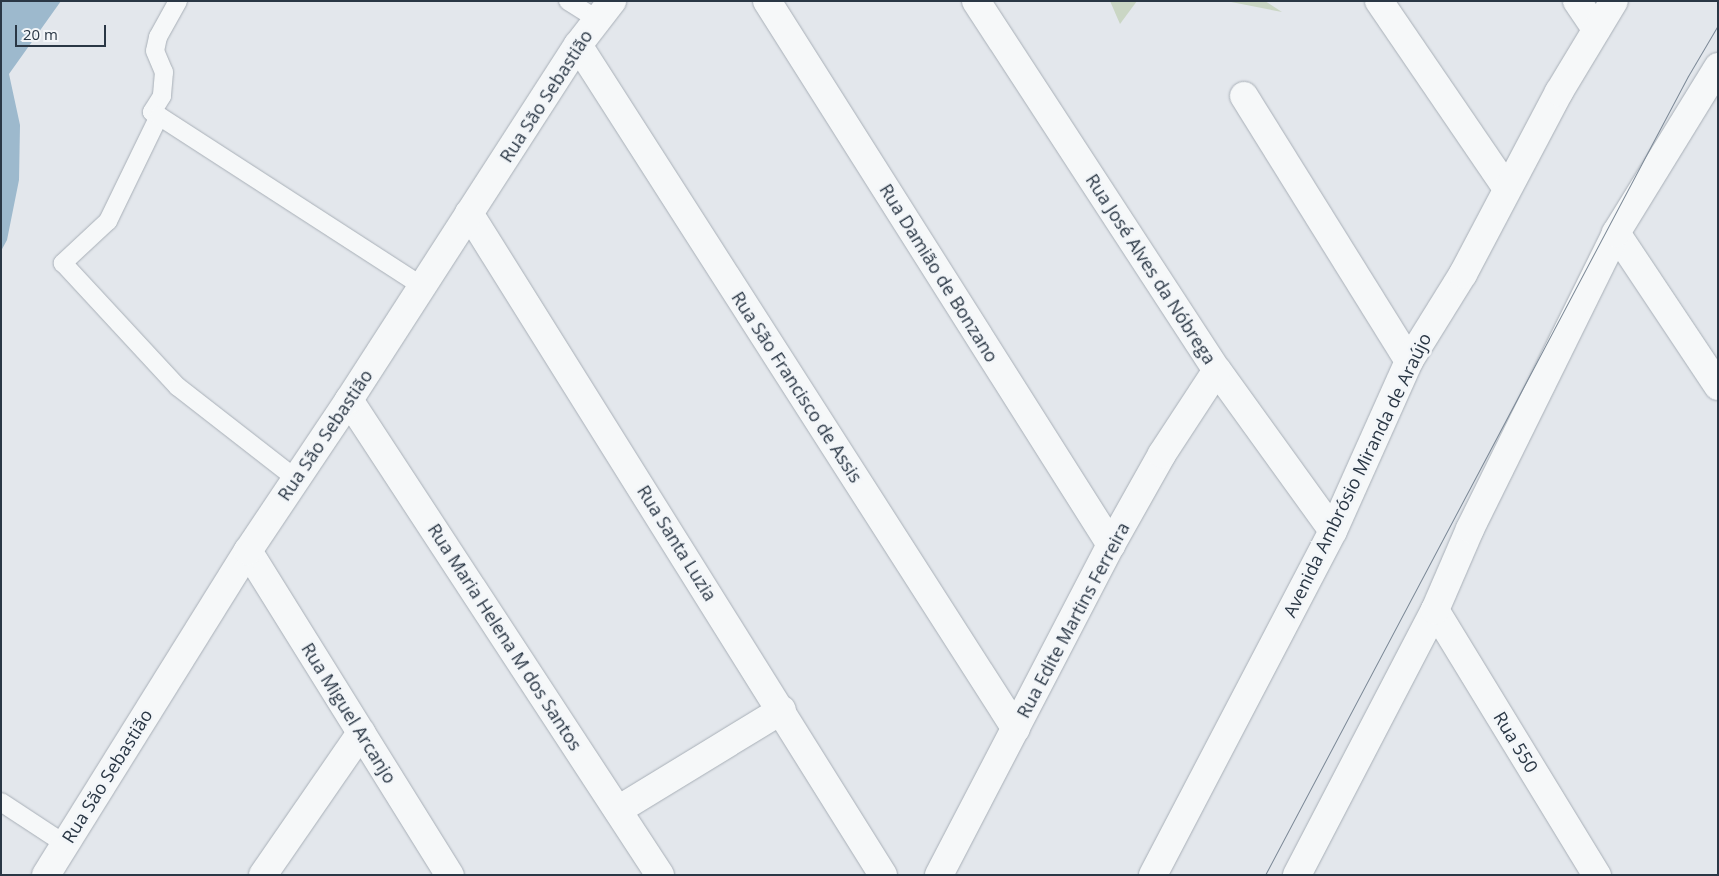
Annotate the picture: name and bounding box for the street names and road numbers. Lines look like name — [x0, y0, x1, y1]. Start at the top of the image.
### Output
street label: Rua São Sebastião — [495, 26, 597, 166]
street label: Rua José Alves da Nóbrega — [1081, 170, 1221, 368]
street label: Rua Damião de Bonzano — [875, 180, 1003, 366]
street label: Rua São Francisco de Assis — [727, 288, 867, 486]
street label: Avenida Ambrósio Miranda de Araújo — [1279, 329, 1435, 621]
street label: Rua São Sebastião — [273, 365, 377, 505]
street label: Rua Santa Luzia — [633, 481, 721, 605]
street label: Rua Edite Martins Ferreira — [1012, 518, 1134, 722]
street label: Rua Maria Helena M dos Santos — [423, 520, 587, 754]
street label: Rua Miguel Arcanjo — [297, 639, 401, 787]
street label: Rua São Sebastião — [57, 705, 157, 847]
street label: Rua 550 — [1489, 707, 1543, 777]

